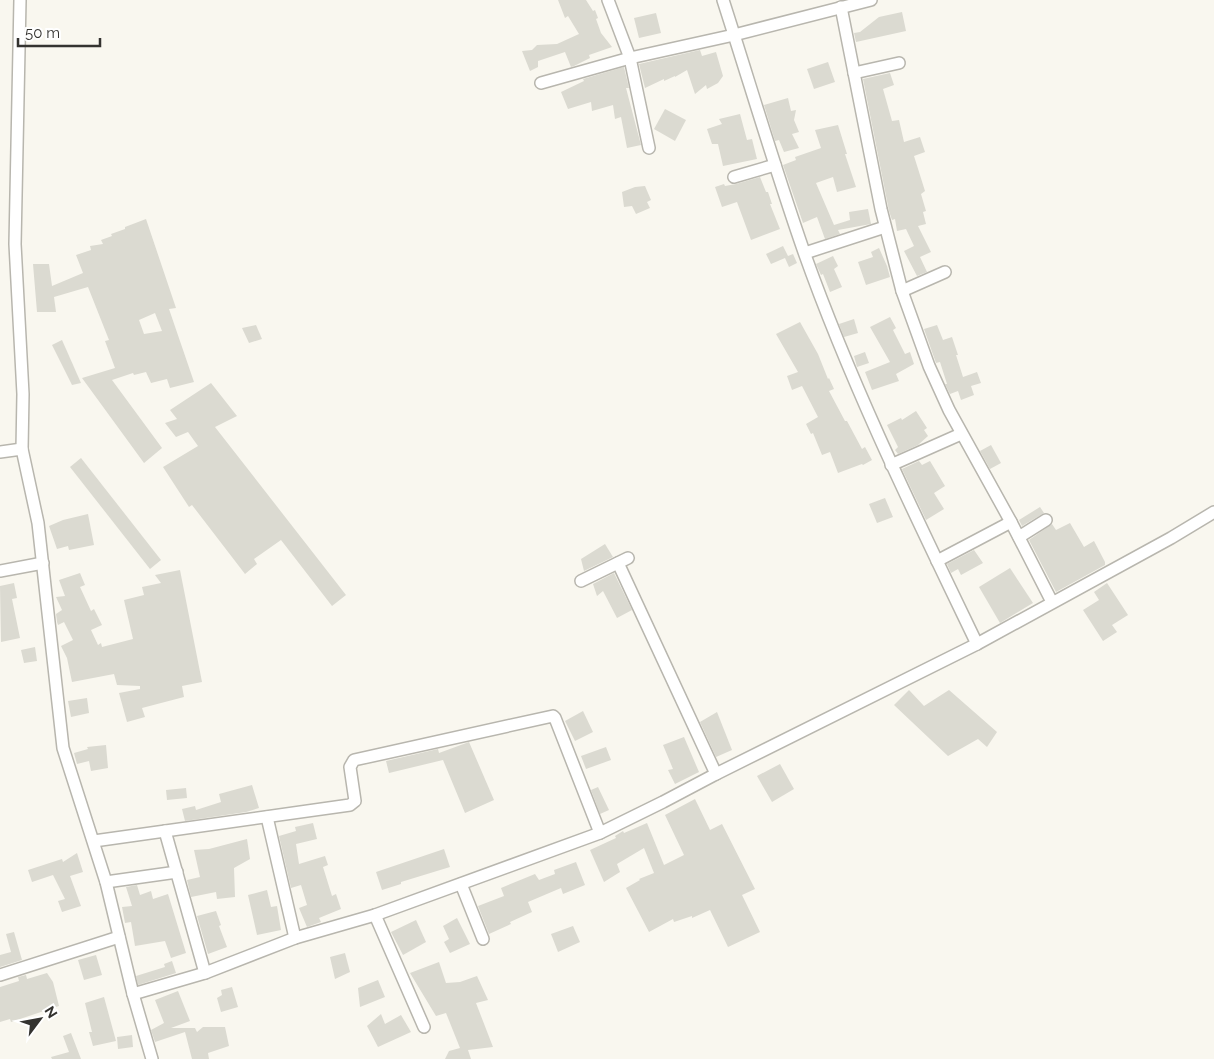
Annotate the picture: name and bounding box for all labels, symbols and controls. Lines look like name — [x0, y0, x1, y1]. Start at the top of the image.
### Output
scale bar — [18, 15, 100, 47]
text: 50 m — [25, 24, 60, 42]
north arrow — [15, 994, 65, 1044]
text: N — [41, 1003, 61, 1021]

